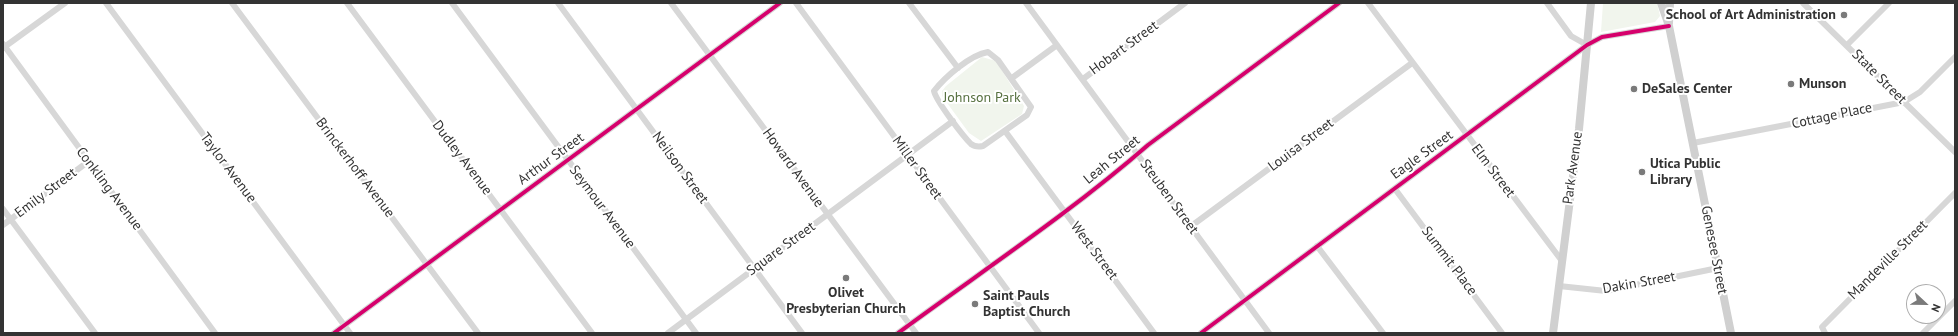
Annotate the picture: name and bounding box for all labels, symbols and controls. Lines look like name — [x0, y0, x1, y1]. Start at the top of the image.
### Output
place label: School of Art Administration — [1666, 7, 1836, 23]
marker: School of Art Administration — [1839, 10, 1849, 20]
street label: Hobart Street — [1086, 17, 1162, 79]
street label: State Street — [1848, 46, 1910, 108]
place label: Munson — [1799, 76, 1846, 92]
marker: Munson — [1786, 79, 1796, 89]
place label: DeSales Center — [1642, 81, 1732, 97]
marker: DeSales Center — [1629, 84, 1639, 94]
park label: Johnson Park — [943, 90, 1021, 106]
street label: Cottage Place — [1790, 99, 1874, 133]
street label: Brinckerhoff Avenue — [312, 115, 398, 221]
street label: Louisa Street — [1265, 115, 1337, 175]
street label: Dudley Avenue — [428, 117, 496, 199]
street label: Howard Avenue — [759, 125, 827, 211]
street label: Eagle Street — [1388, 127, 1456, 183]
street label: Arthur Street — [515, 129, 587, 189]
street label: Neilson Street — [648, 129, 712, 207]
street label: Taylor Avenue — [196, 130, 260, 206]
street label: Park Avenue — [1560, 131, 1586, 205]
street label: Leah Street — [1080, 132, 1144, 188]
street label: Miller Street — [888, 133, 946, 203]
street label: Elm Street — [1467, 141, 1519, 201]
street label: Conkling Avenue — [72, 144, 146, 234]
street label: Steuben Street — [1136, 156, 1202, 238]
place label: Utica Public Library — [1650, 156, 1721, 188]
street label: Seymour Avenue — [565, 162, 639, 252]
street label: Emily Street — [12, 164, 80, 222]
marker: Utica Public Library — [1637, 167, 1647, 177]
street label: Genesee Street — [1697, 204, 1731, 296]
street label: Mandeville Street — [1845, 217, 1931, 303]
street label: Square Street — [743, 218, 819, 280]
street label: West Street — [1067, 219, 1121, 283]
street label: Summit Place — [1418, 223, 1480, 299]
street label: Dakin Street — [1601, 268, 1677, 298]
marker: Olivet Presbyterian Church — [841, 273, 851, 283]
north arrow — [1906, 284, 1946, 324]
place label: Olivet Presbyterian Church — [786, 285, 906, 318]
place label: Saint Pauls Baptist Church — [983, 288, 1070, 320]
marker: Saint Pauls Baptist Church — [970, 299, 980, 309]
text: N — [1928, 302, 1944, 314]

